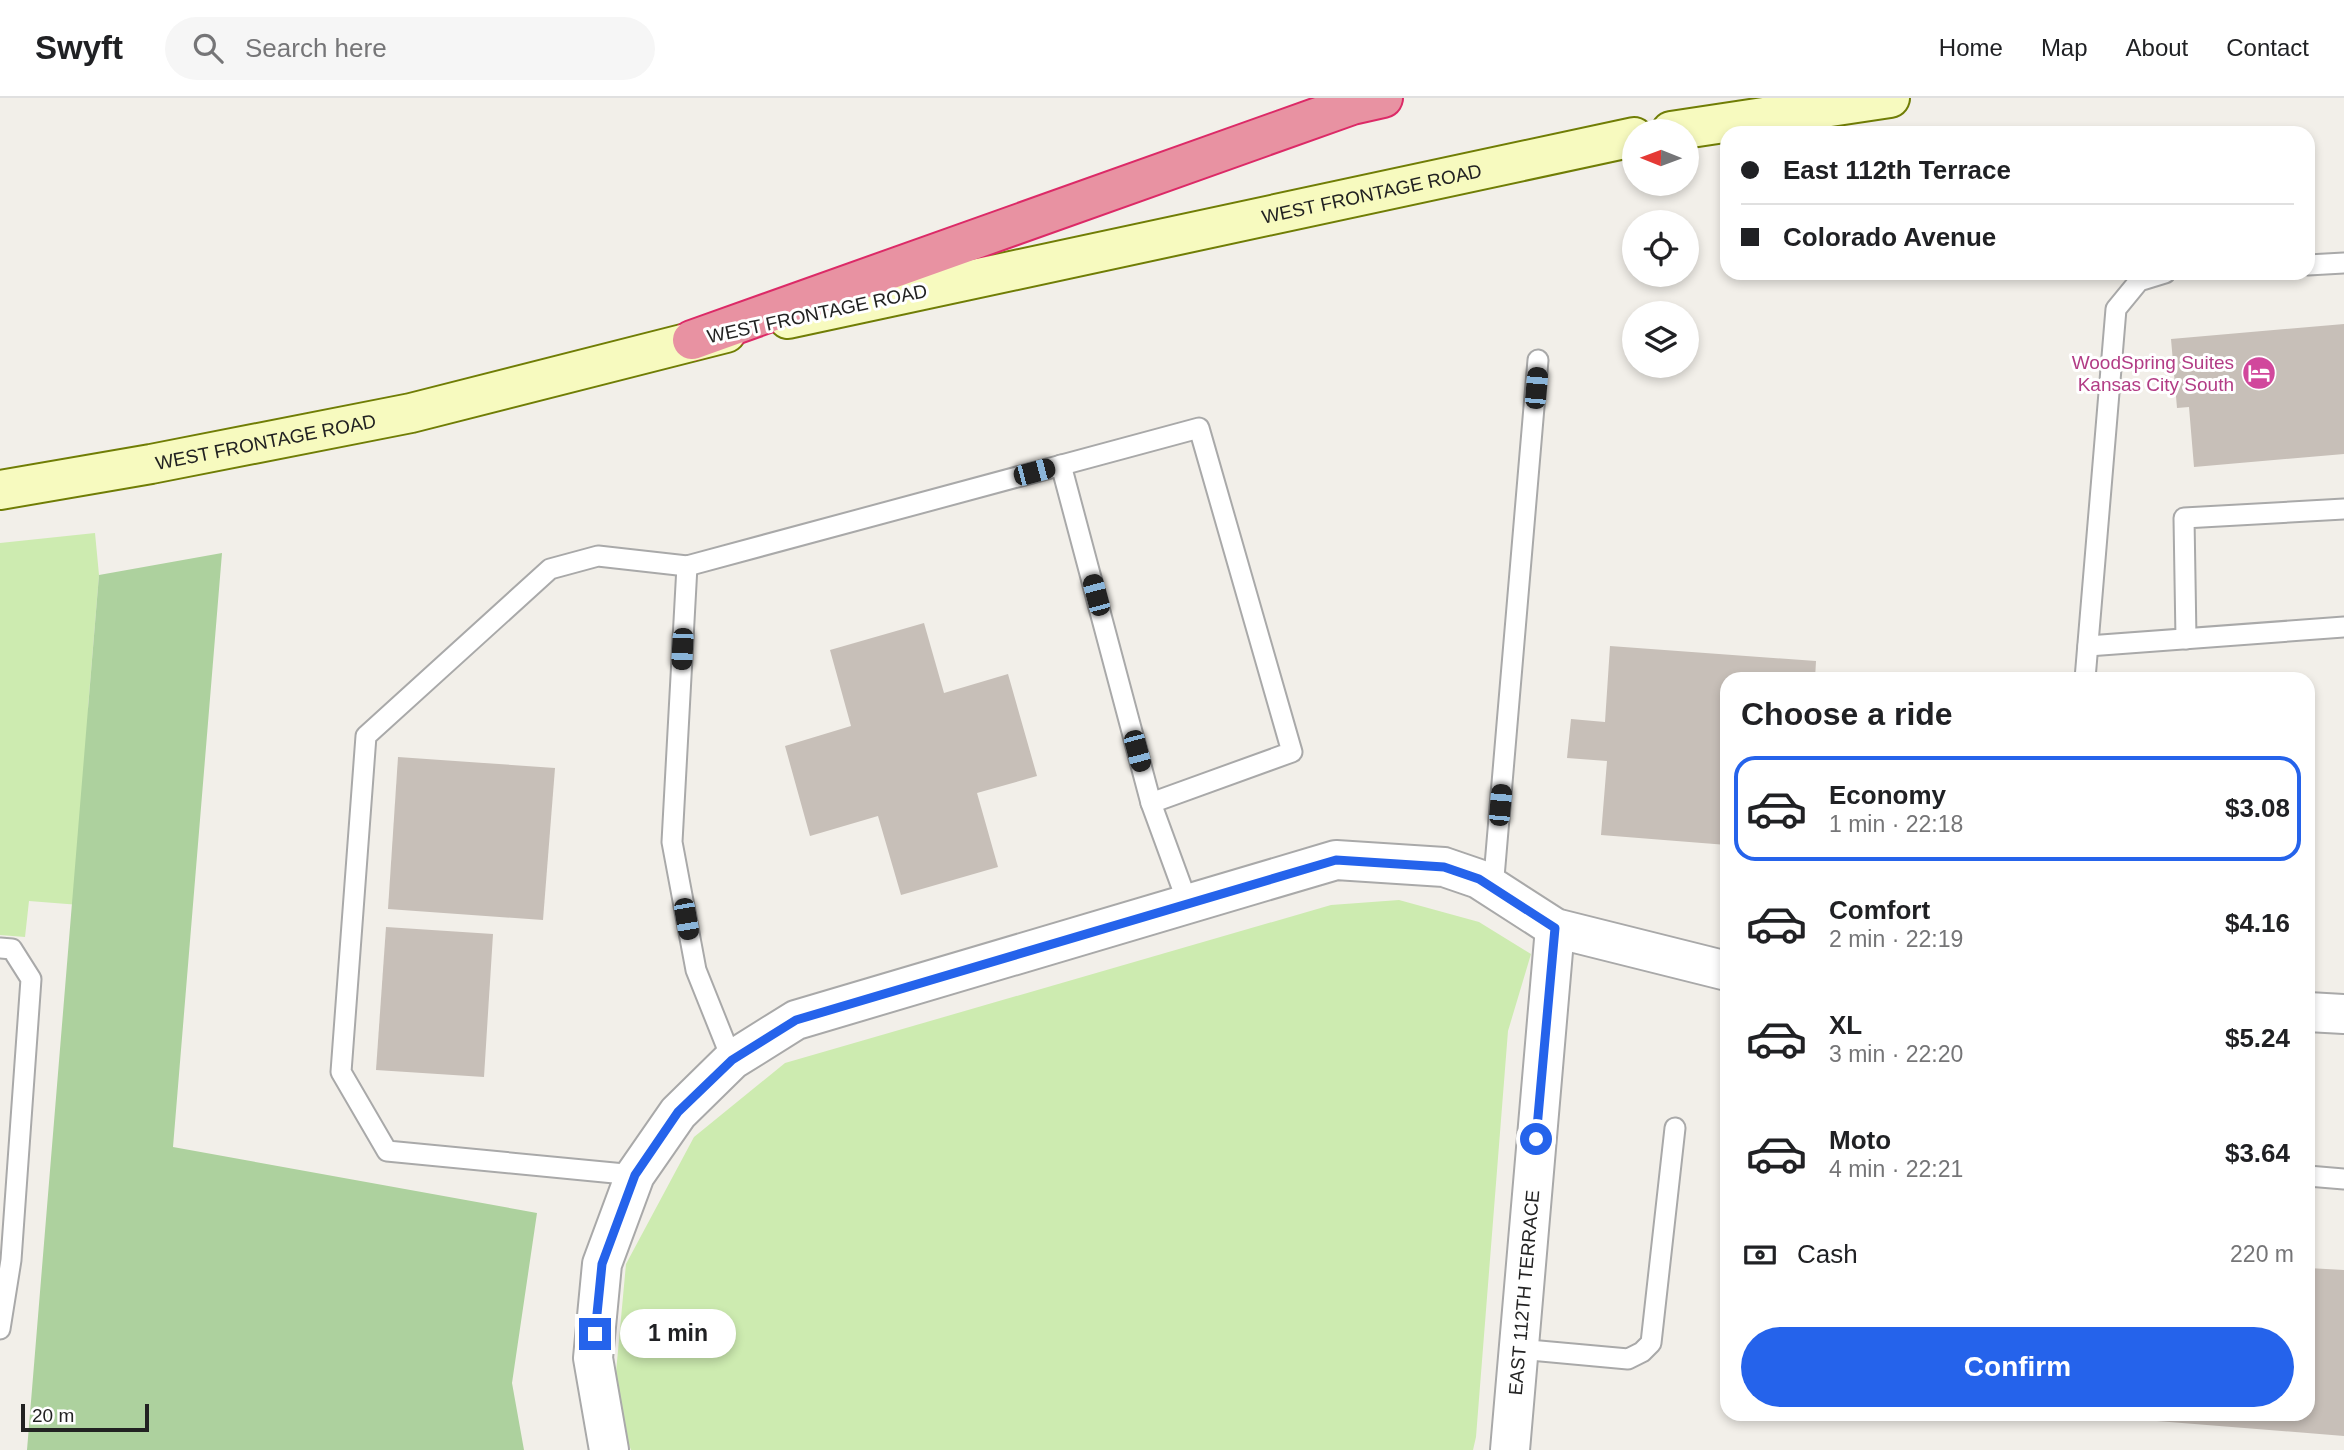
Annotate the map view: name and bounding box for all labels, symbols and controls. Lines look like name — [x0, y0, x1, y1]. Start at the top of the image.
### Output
search box — [165, 17, 655, 80]
text: Swyft — [35, 29, 123, 66]
icon: search — [189, 29, 227, 67]
text: Search here — [245, 33, 387, 63]
text: Home — [1939, 34, 2003, 61]
text: Map — [2041, 34, 2088, 61]
text: About — [2126, 34, 2188, 61]
text: Contact — [2226, 34, 2309, 61]
north arrow — [1622, 119, 1699, 196]
map controls — [1622, 119, 1699, 378]
text: East 112th Terrace — [1783, 155, 2011, 185]
street label: WEST FRONTAGE ROAD — [1260, 160, 1484, 228]
button: locate — [1622, 210, 1699, 287]
text: Colorado Avenue — [1783, 222, 1996, 252]
street label: WEST FRONTAGE ROAD — [705, 280, 929, 347]
button: layers — [1622, 301, 1699, 378]
place label: WoodSpring Suites Kansas City South — [2072, 352, 2234, 395]
hotel icon: WoodSpring Suites Kansas City South — [2240, 354, 2278, 392]
car — [1524, 366, 1549, 410]
street label: WEST FRONTAGE ROAD — [154, 410, 378, 474]
car — [1011, 456, 1058, 488]
car — [1081, 572, 1112, 618]
car — [671, 627, 694, 671]
text: Choose a ride — [1741, 696, 1953, 732]
car — [1122, 728, 1153, 774]
icon: car — [1745, 777, 1808, 840]
text: Economy — [1829, 780, 1946, 810]
car — [1488, 783, 1513, 827]
text: $3.08 — [2225, 793, 2290, 823]
text: 1 min · 22:18 — [1829, 811, 1963, 837]
icon: car — [1745, 892, 1808, 955]
text: Comfort — [1829, 895, 1930, 925]
car — [673, 896, 700, 942]
text: $4.16 — [2225, 908, 2290, 938]
text: 2 min · 22:19 — [1829, 926, 1963, 952]
icon: car — [1745, 1007, 1808, 1070]
text: XL — [1829, 1010, 1862, 1040]
text: $5.24 — [2225, 1023, 2290, 1053]
text: 3 min · 22:20 — [1829, 1041, 1963, 1067]
icon: car — [1745, 1122, 1808, 1185]
route start — [1520, 1123, 1552, 1155]
text: Moto — [1829, 1125, 1891, 1155]
text: $3.64 — [2225, 1138, 2290, 1168]
text: 4 min · 22:21 — [1829, 1156, 1963, 1182]
street label: EAST 112TH TERRACE — [1505, 1189, 1543, 1396]
icon: cash — [1741, 1236, 1779, 1274]
text: Cash — [1797, 1239, 1858, 1269]
text: 220 m — [2230, 1241, 2294, 1267]
callout: 1 min — [620, 1310, 735, 1358]
route end — [579, 1318, 611, 1350]
text: 1 min — [648, 1320, 708, 1346]
button: Confirm — [1741, 1327, 2294, 1407]
scale bar — [21, 1401, 149, 1433]
text: 20 m — [32, 1405, 74, 1426]

